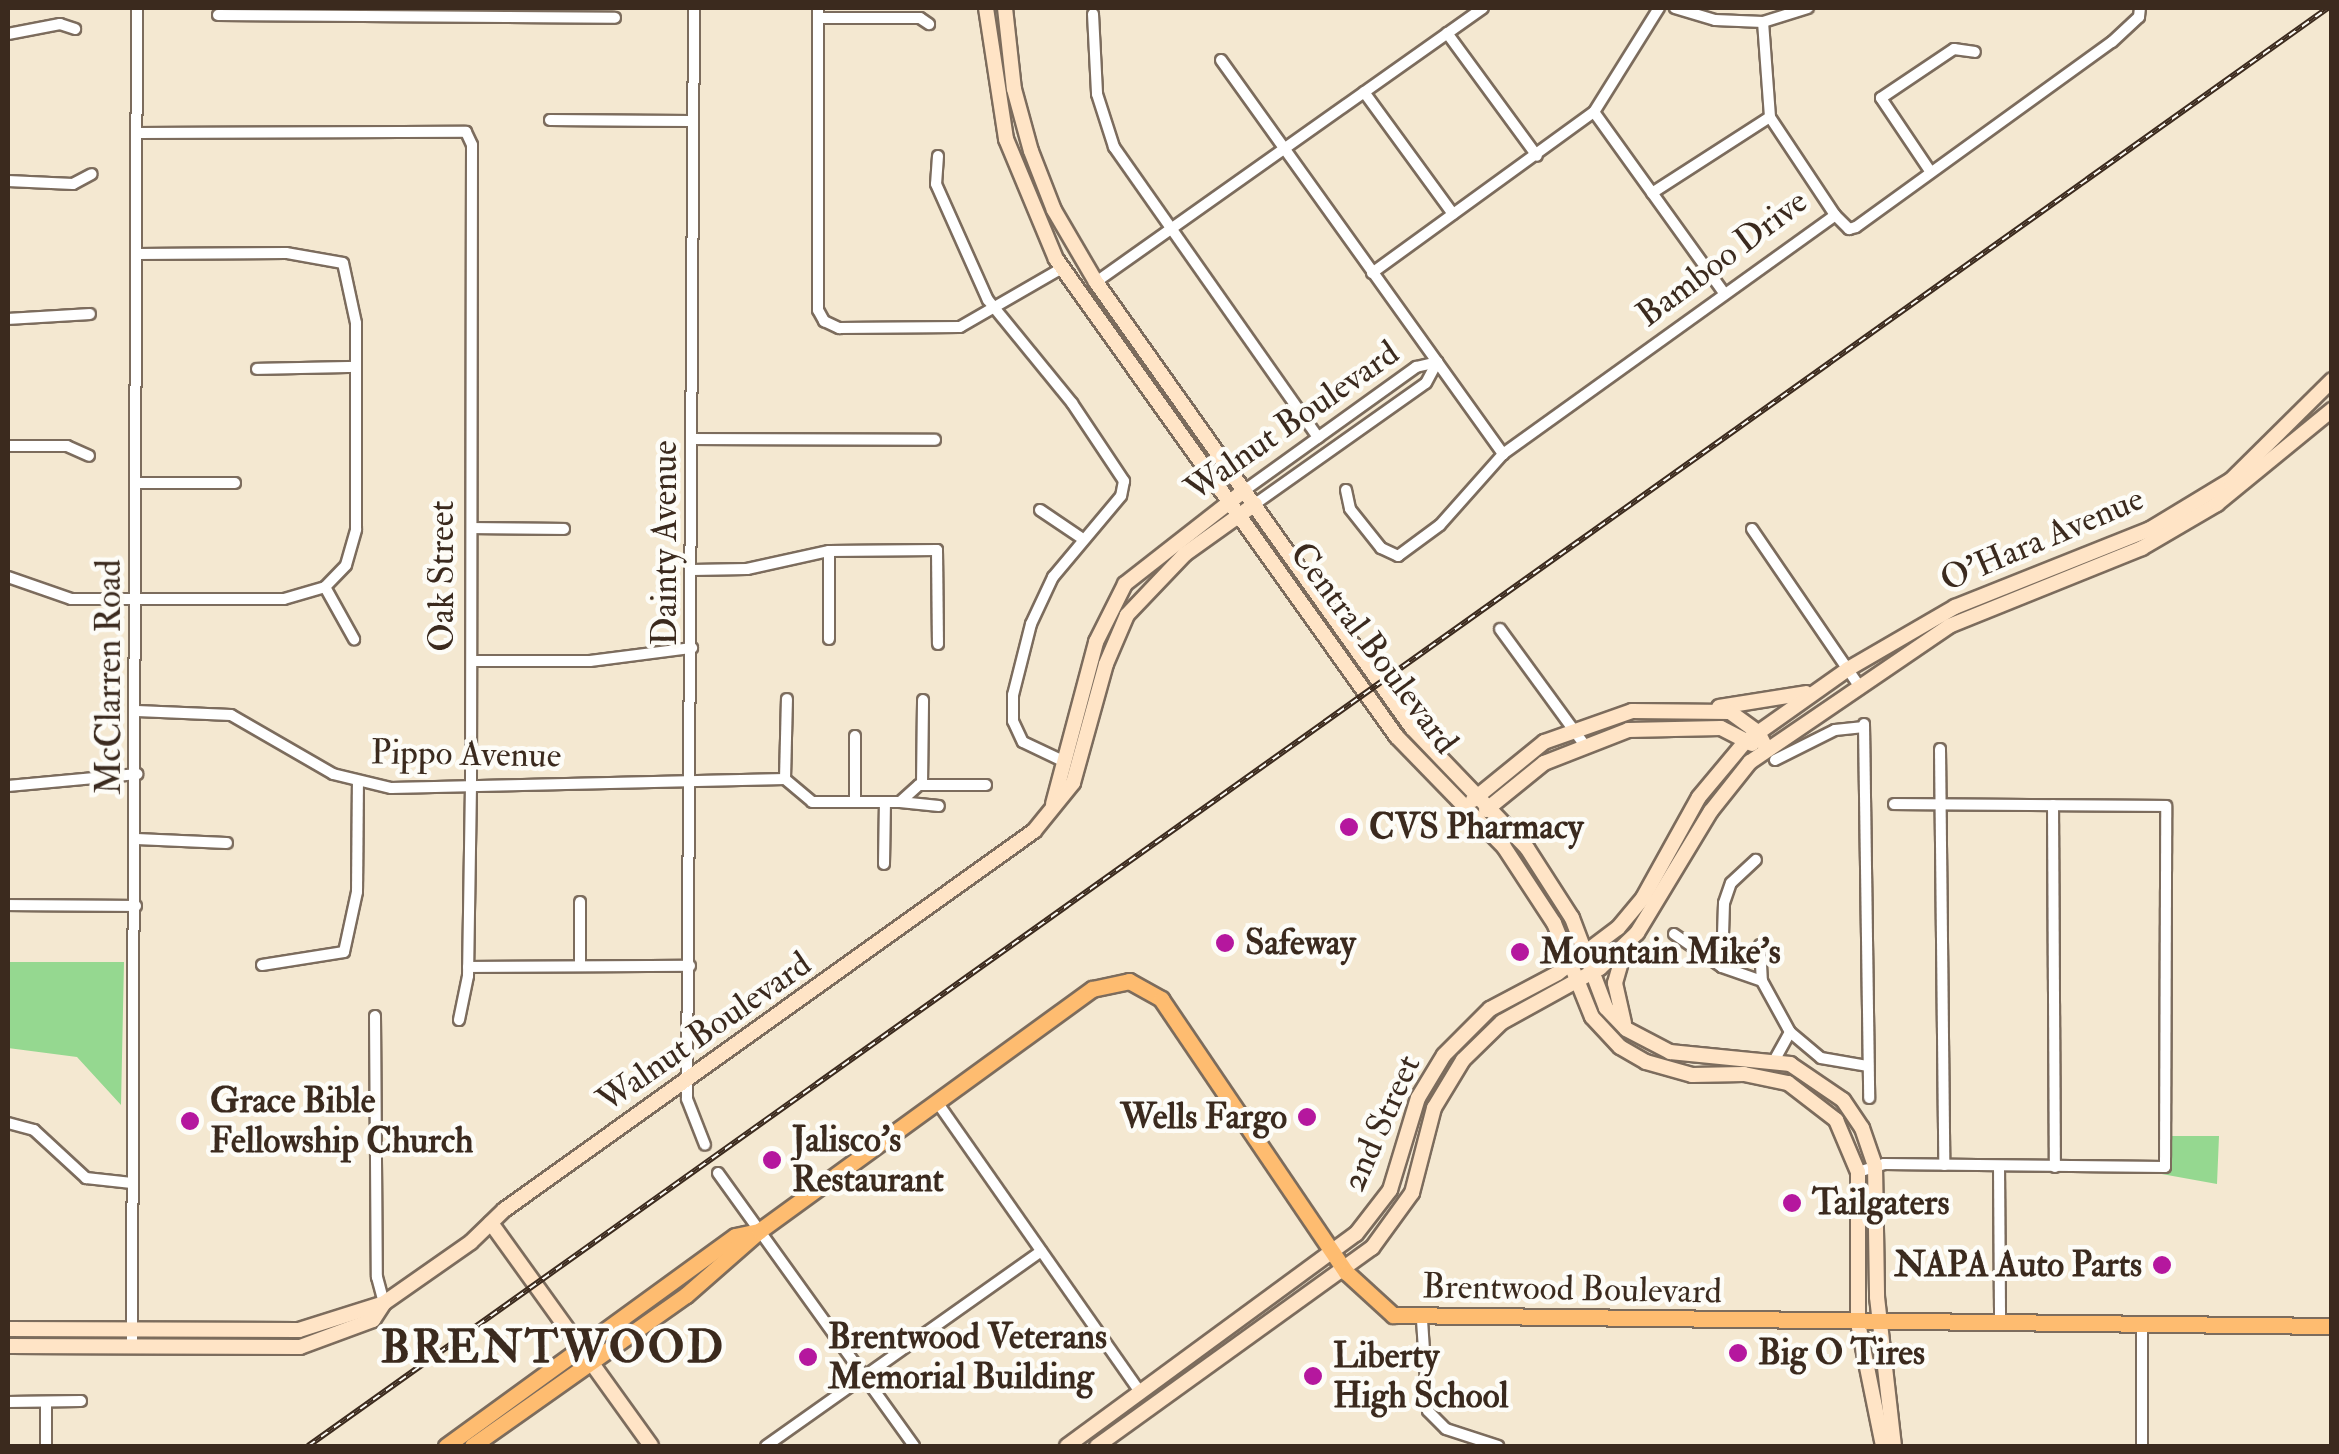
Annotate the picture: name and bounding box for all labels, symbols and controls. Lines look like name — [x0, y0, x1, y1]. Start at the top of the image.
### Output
street label: Bamboo Drive — [1628, 180, 1816, 336]
street label: Walnut Boulevard — [1177, 332, 1407, 510]
street label: Dainty Avenue — [644, 440, 686, 646]
street label: O'Hara Avenue — [1934, 477, 2150, 601]
street label: Oak Street — [421, 500, 463, 652]
street label: Central Boulevard — [1281, 534, 1467, 762]
street label: McClarren Road — [88, 559, 130, 795]
street label: Pippo Avenue — [370, 731, 562, 777]
place label: CVS Pharmacy — [1369, 806, 1583, 848]
marker: CVS Pharmacy — [1338, 816, 1360, 838]
place label: Safeway — [1245, 922, 1356, 964]
place label: Mountain Mike's — [1540, 931, 1781, 973]
marker: Safeway — [1214, 932, 1236, 954]
marker: Mountain Mike's — [1509, 941, 1531, 963]
street label: Walnut Boulevard — [589, 943, 819, 1121]
street label: 2nd Street — [1332, 1048, 1430, 1198]
place label: Grace Bible Fellowship Church — [210, 1080, 473, 1162]
place label: Wells Fargo — [1120, 1096, 1287, 1138]
marker: Wells Fargo — [1296, 1106, 1318, 1128]
marker: Grace Bible Fellowship Church — [179, 1110, 201, 1132]
place label: Jalisco's Restaurant — [792, 1119, 944, 1201]
marker: Jalisco's Restaurant — [761, 1149, 783, 1171]
place label: Tailgaters — [1812, 1182, 1949, 1224]
marker: Tailgaters — [1781, 1192, 1803, 1214]
place label: NAPA Auto Parts — [1894, 1244, 2142, 1286]
marker: NAPA Auto Parts — [2151, 1254, 2173, 1276]
street label: Brentwood Boulevard — [1422, 1265, 1722, 1313]
place label: Brentwood Veterans Memorial Building — [828, 1316, 1107, 1398]
district label: BRENTWOOD — [380, 1322, 726, 1376]
place label: Big O Tires — [1758, 1332, 1925, 1374]
place label: Liberty High School — [1333, 1335, 1508, 1417]
marker: Big O Tires — [1727, 1342, 1749, 1364]
marker: Brentwood Veterans Memorial Building — [797, 1346, 819, 1368]
marker: Liberty High School — [1302, 1365, 1324, 1387]

